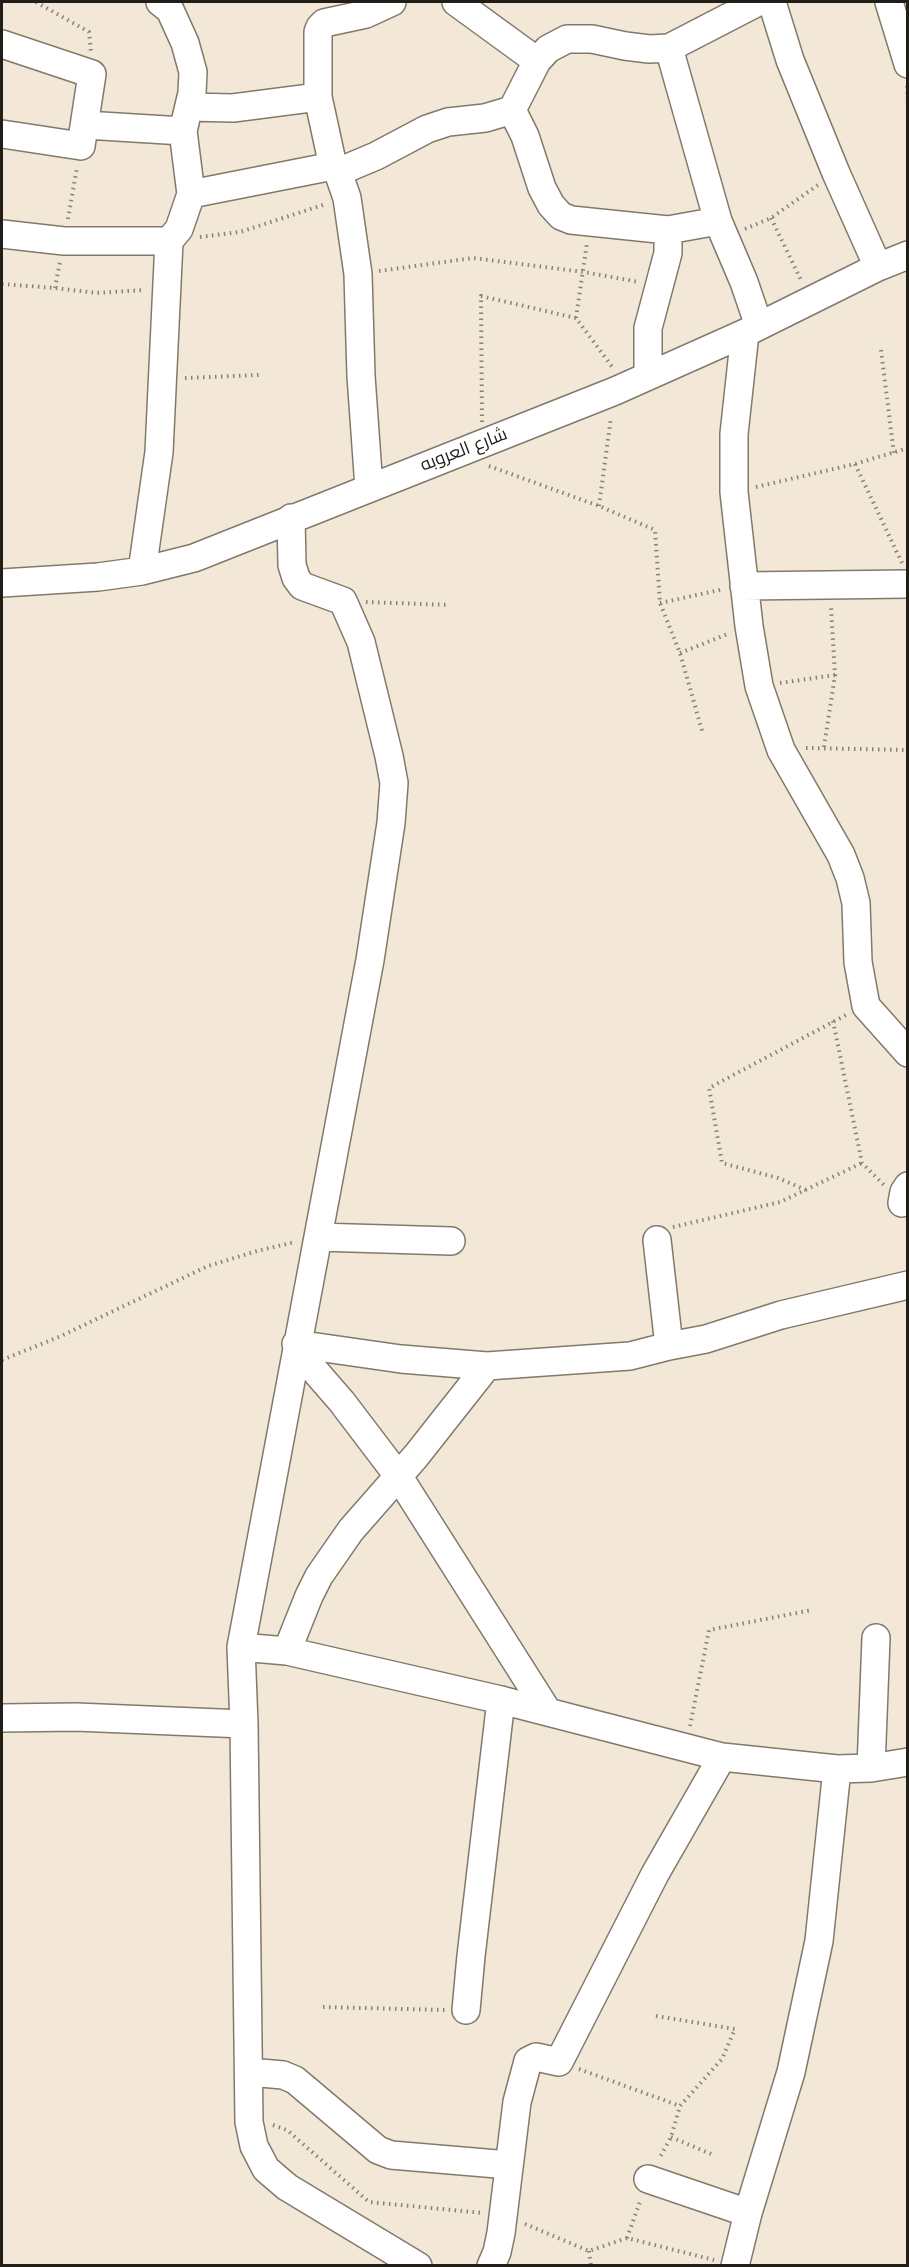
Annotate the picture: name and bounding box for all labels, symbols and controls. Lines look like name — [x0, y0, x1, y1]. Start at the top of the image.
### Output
street label: شارع العروبه — [417, 424, 511, 476]

